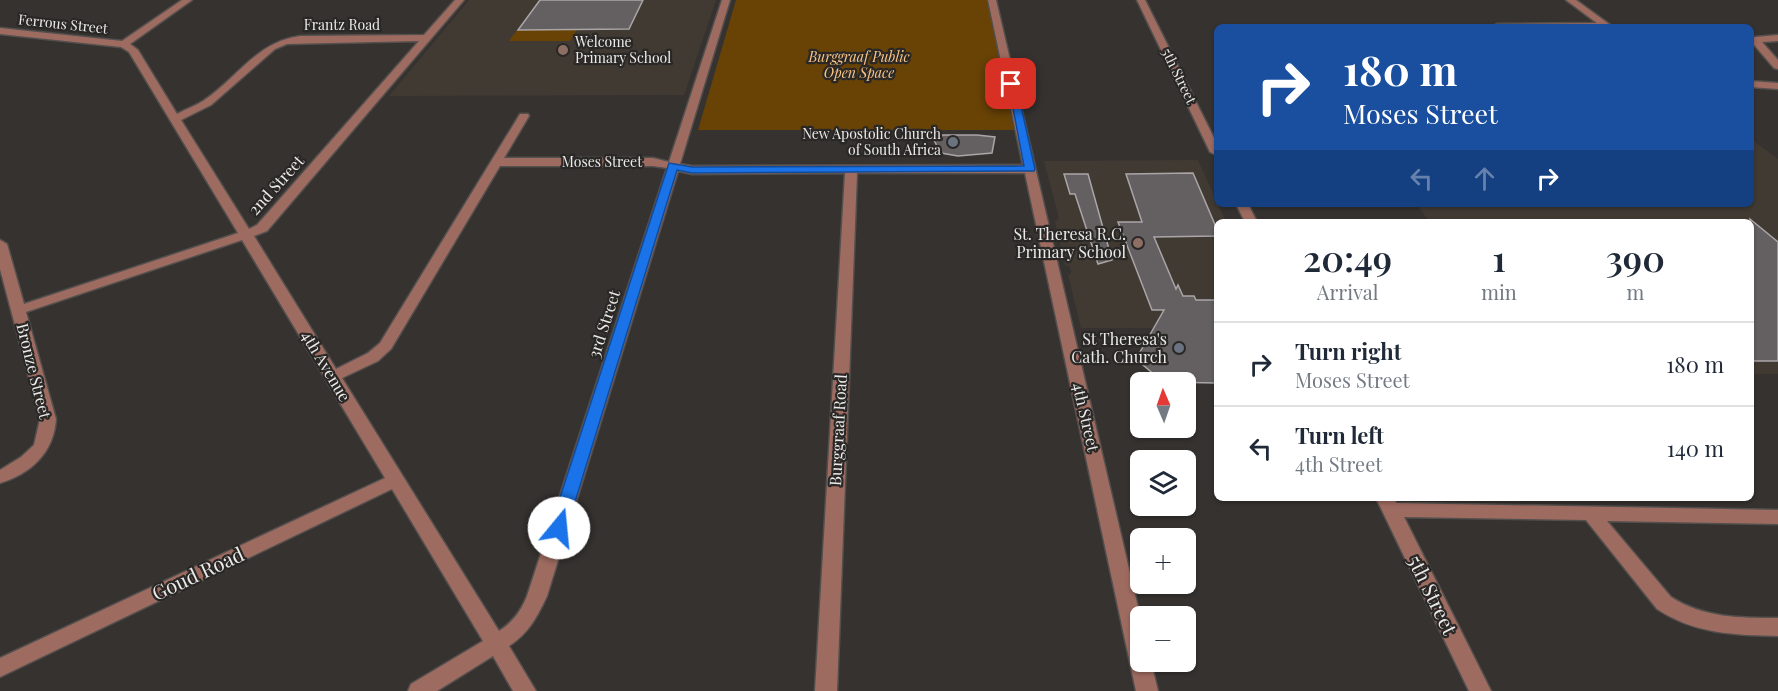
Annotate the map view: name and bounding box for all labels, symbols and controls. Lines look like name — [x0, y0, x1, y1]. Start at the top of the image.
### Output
street label: Ferrous Street — [17, 9, 110, 38]
street label: Frantz Road — [304, 15, 380, 34]
place label: Welcome Primary School — [574, 32, 671, 67]
text: 180 m — [1343, 41, 1458, 97]
marker: Welcome Primary School — [556, 43, 570, 57]
street label: 5th Street — [1158, 45, 1202, 108]
park label: Burggraaf Public Open Space — [807, 47, 910, 82]
icon: right — [1244, 48, 1322, 126]
pin — [985, 58, 1036, 109]
icon: arrive — [994, 67, 1027, 100]
text: Moses Street — [1343, 95, 1498, 131]
place label: New Apostolic Church of South Africa — [802, 124, 942, 159]
marker: New Apostolic Church of South Africa — [946, 135, 960, 149]
street label: 2nd Street — [243, 150, 308, 219]
street label: Moses Street — [562, 152, 643, 171]
icon: left — [1405, 162, 1438, 195]
icon: ahead — [1468, 162, 1501, 195]
icon: right — [1531, 162, 1564, 195]
place label: St. Theresa R.C. Primary School — [1013, 223, 1126, 262]
text: 20:49 — [1303, 233, 1392, 281]
text: 1 — [1492, 233, 1506, 281]
text: 390 — [1606, 233, 1665, 281]
marker: St. Theresa R.C. Primary School — [1131, 236, 1145, 250]
text: Arrival — [1317, 278, 1378, 305]
text: min — [1481, 278, 1517, 305]
text: m — [1626, 278, 1644, 305]
street label: 3rd Street — [583, 287, 624, 361]
street label: Bronze Street — [12, 321, 57, 421]
street label: 4th Avenue — [297, 326, 356, 405]
place label: St Theresa's Cath. Church — [1071, 328, 1168, 367]
text: Turn right — [1295, 336, 1401, 366]
marker: St Theresa's Cath. Church — [1172, 341, 1186, 355]
icon: right — [1244, 348, 1277, 381]
text: 180 m — [1666, 349, 1724, 379]
text: Moses Street — [1295, 366, 1410, 393]
north arrow — [1130, 372, 1196, 438]
map controls — [1130, 372, 1196, 672]
street label: Burggraaf Road — [824, 373, 851, 486]
street label: 4th Street — [1068, 380, 1105, 454]
text: Turn left — [1295, 420, 1384, 450]
icon: left — [1244, 432, 1277, 465]
text: 140 m — [1667, 433, 1724, 463]
button: layers — [1130, 450, 1196, 516]
text: 4th Street — [1295, 450, 1382, 477]
position arrow — [527, 496, 591, 560]
button: + — [1130, 528, 1196, 594]
street label: Goud Road — [147, 539, 248, 606]
street label: 5th Street — [1402, 550, 1465, 640]
button: − — [1130, 606, 1196, 672]

